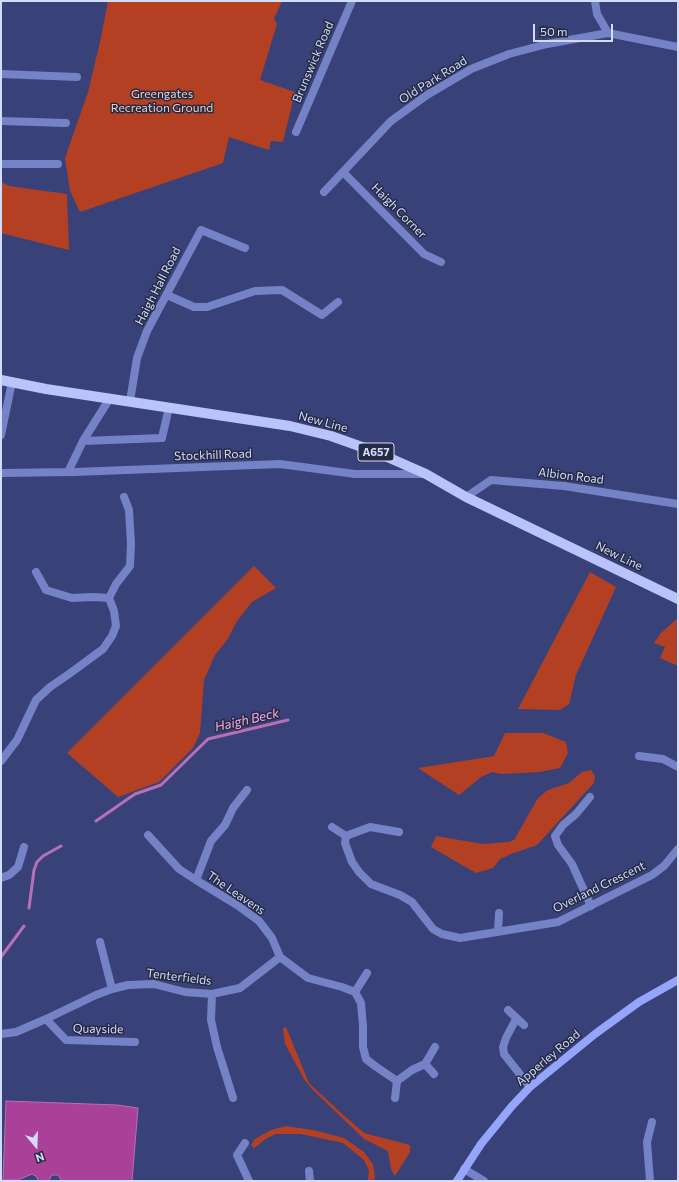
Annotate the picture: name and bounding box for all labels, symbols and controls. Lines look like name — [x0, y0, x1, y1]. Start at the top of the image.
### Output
scale bar — [535, 16, 615, 42]
street label: Brunswick Road — [289, 19, 337, 105]
text: 50 m — [540, 24, 568, 38]
street label: Old Park Road — [396, 53, 470, 107]
park label: Greengates Recreation Ground — [111, 87, 213, 115]
street label: Haigh Corner — [368, 180, 430, 242]
street label: Haigh Hall Road — [132, 245, 184, 327]
street label: New Line — [297, 409, 349, 435]
road number: A657 — [358, 443, 394, 461]
street label: Stockhill Road — [174, 446, 252, 464]
street label: Albion Road — [537, 465, 605, 487]
street label: New Line — [593, 539, 645, 573]
water label: Haigh Beck — [213, 705, 281, 735]
street label: Overland Crescent — [550, 858, 648, 916]
street label: The Leavens — [204, 868, 268, 918]
street label: Tenterfields — [146, 966, 212, 988]
street label: Quayside — [73, 1021, 123, 1037]
street label: Apperley Road — [513, 1027, 583, 1089]
north arrow — [16, 1126, 56, 1166]
text: N — [34, 1150, 46, 1165]

